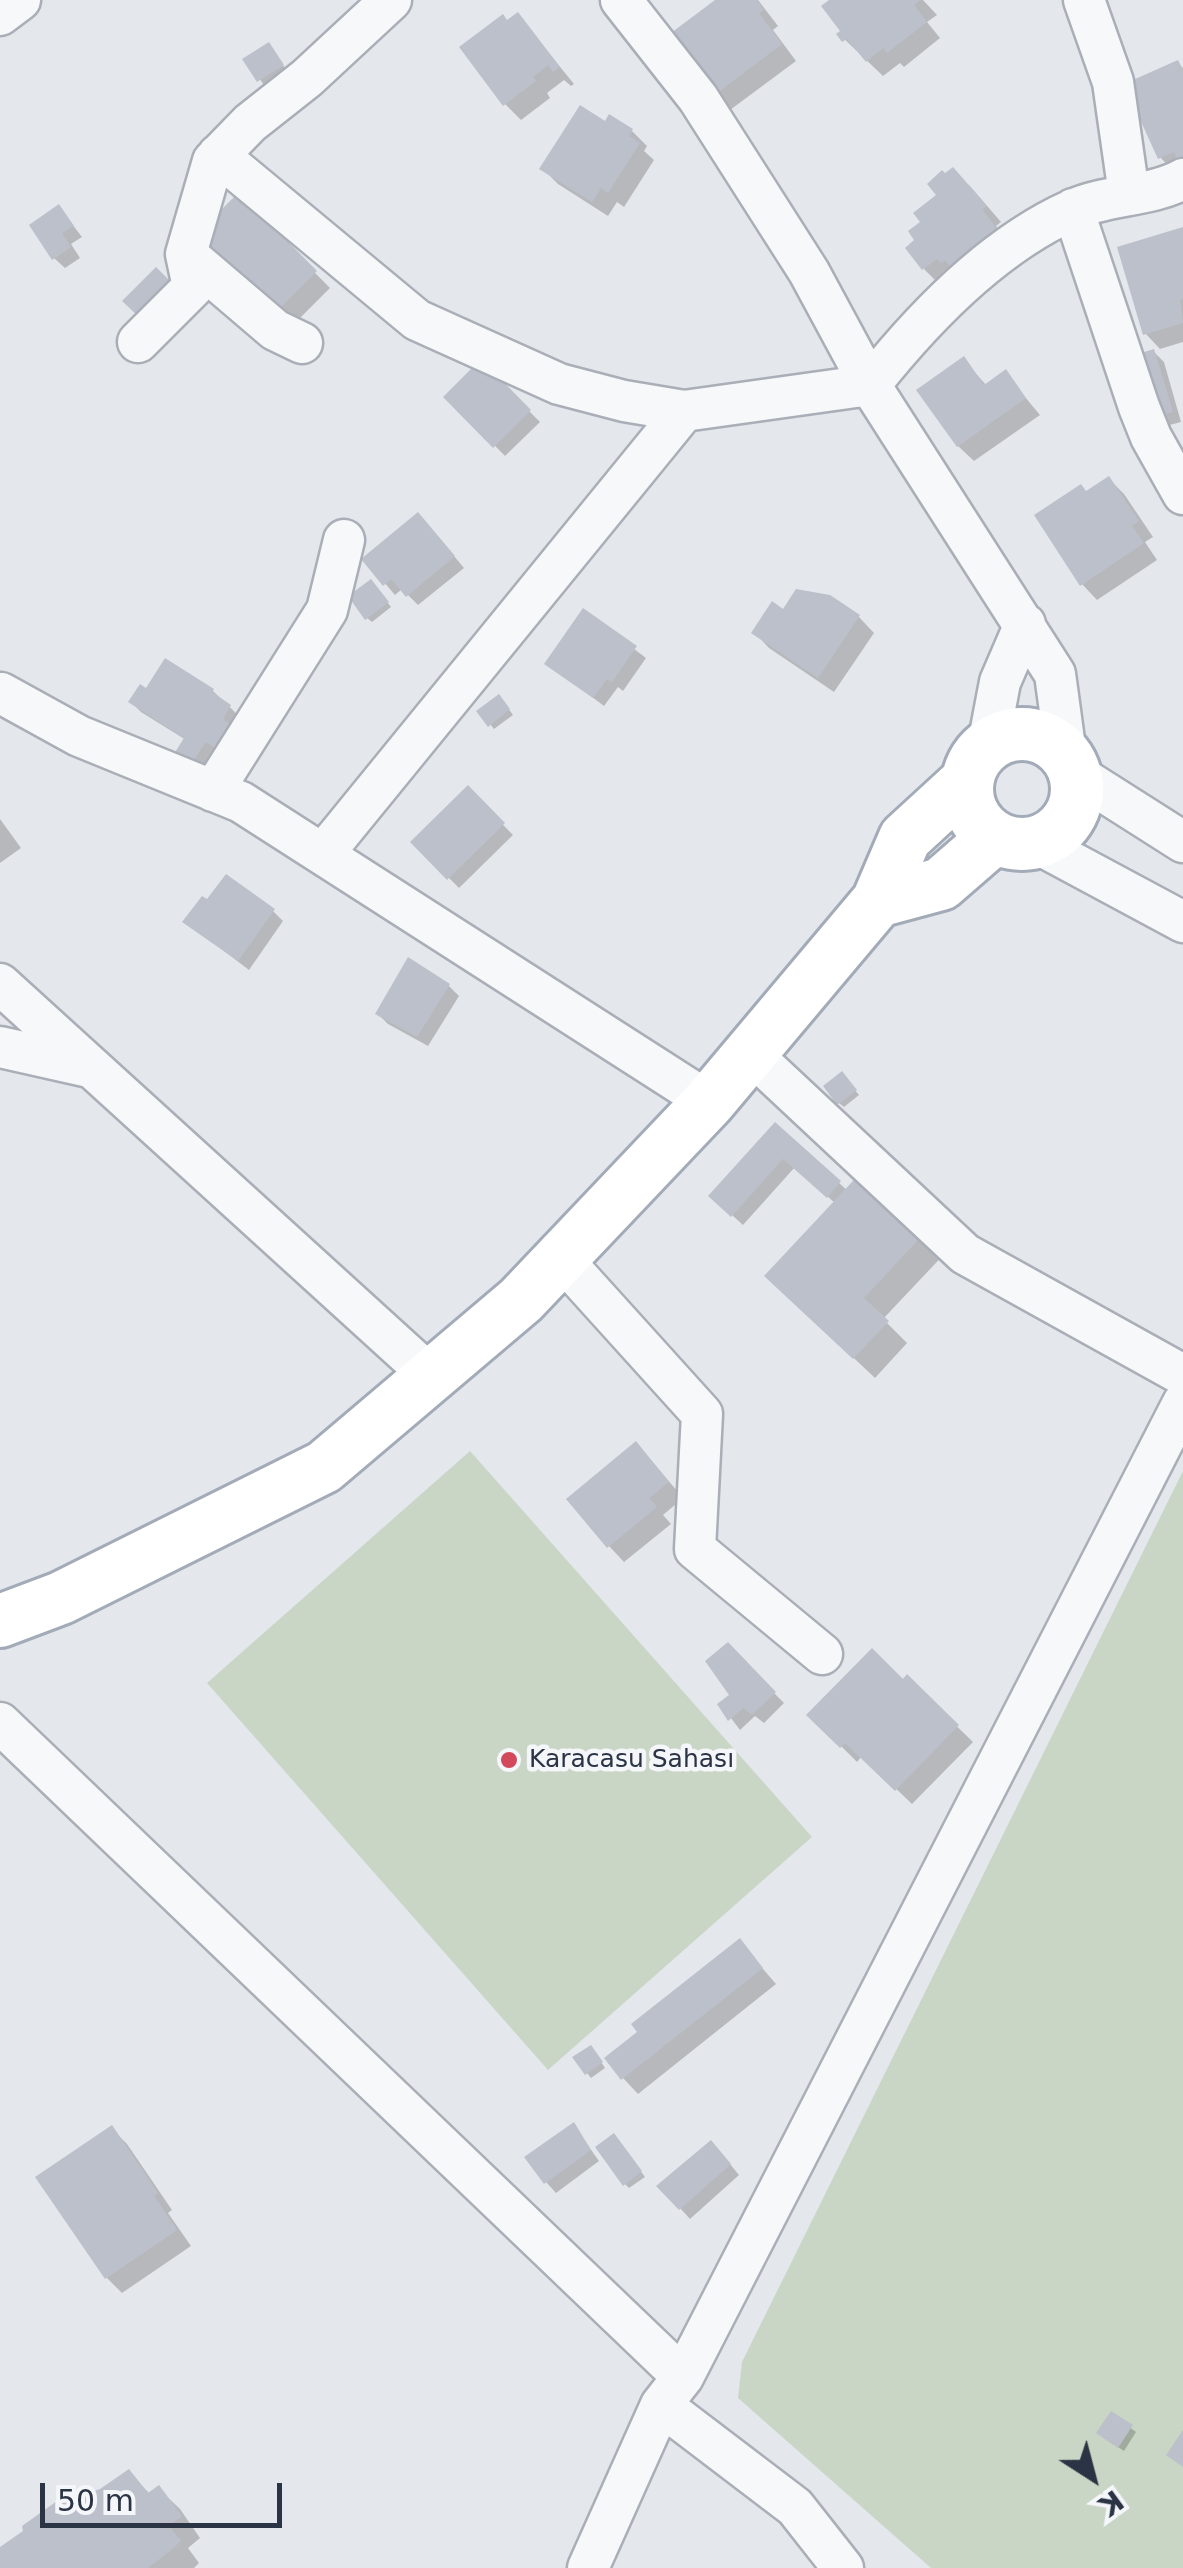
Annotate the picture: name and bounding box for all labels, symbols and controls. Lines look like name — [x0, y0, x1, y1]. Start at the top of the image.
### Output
place label: Karacasu Sahası — [529, 1745, 734, 1775]
marker: Karacasu Sahası — [498, 1749, 520, 1771]
north arrow — [1043, 2428, 1143, 2528]
scale bar — [45, 2463, 288, 2525]
text: 50 m — [57, 2483, 134, 2518]
text: K — [1092, 2483, 1129, 2522]

